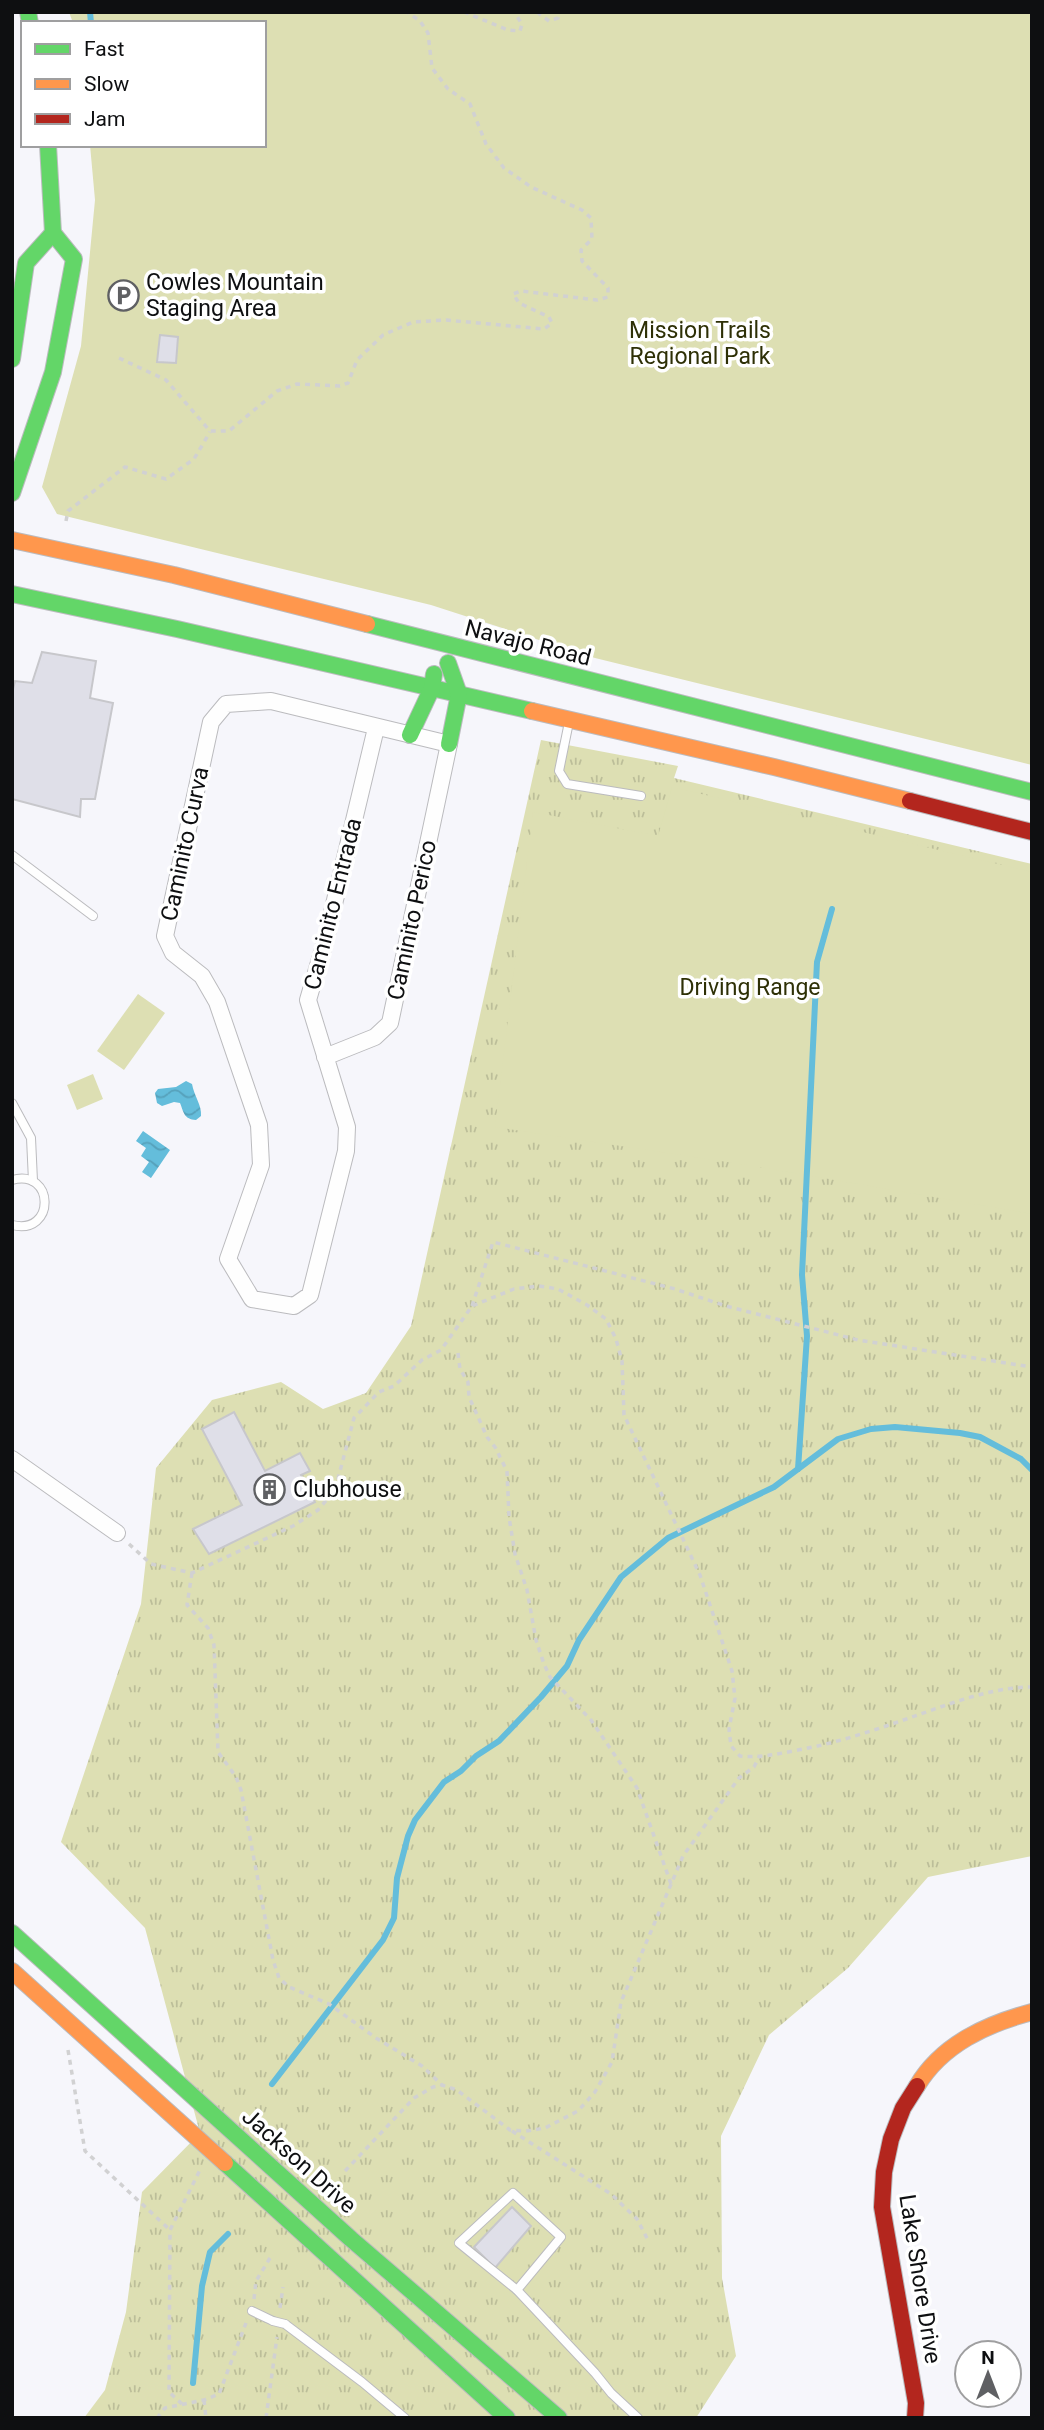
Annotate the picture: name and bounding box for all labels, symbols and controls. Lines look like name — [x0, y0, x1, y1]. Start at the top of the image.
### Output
legend — [21, 21, 266, 147]
text: Fast — [84, 37, 125, 61]
text: Slow — [84, 72, 130, 96]
text: Jam — [84, 107, 125, 131]
place label: Cowles Mountain Staging Area — [146, 269, 324, 322]
parking icon: Cowles Mountain Staging Area — [106, 278, 140, 312]
park label: Mission Trails Regional Park — [629, 317, 771, 370]
street label: Navajo Road — [462, 614, 594, 672]
street label: Caminito Curva — [155, 765, 215, 923]
street label: Caminito Entrada — [299, 815, 367, 993]
street label: Caminito Perico — [382, 838, 442, 1002]
park label: Driving Range — [679, 974, 821, 1001]
building icon: Clubhouse — [253, 1472, 287, 1506]
place label: Clubhouse — [293, 1476, 402, 1503]
street label: Jackson Drive — [236, 2103, 362, 2219]
street label: Lake Shore Drive — [893, 2193, 947, 2365]
north arrow — [953, 2339, 1023, 2409]
text: N — [981, 2346, 995, 2369]

